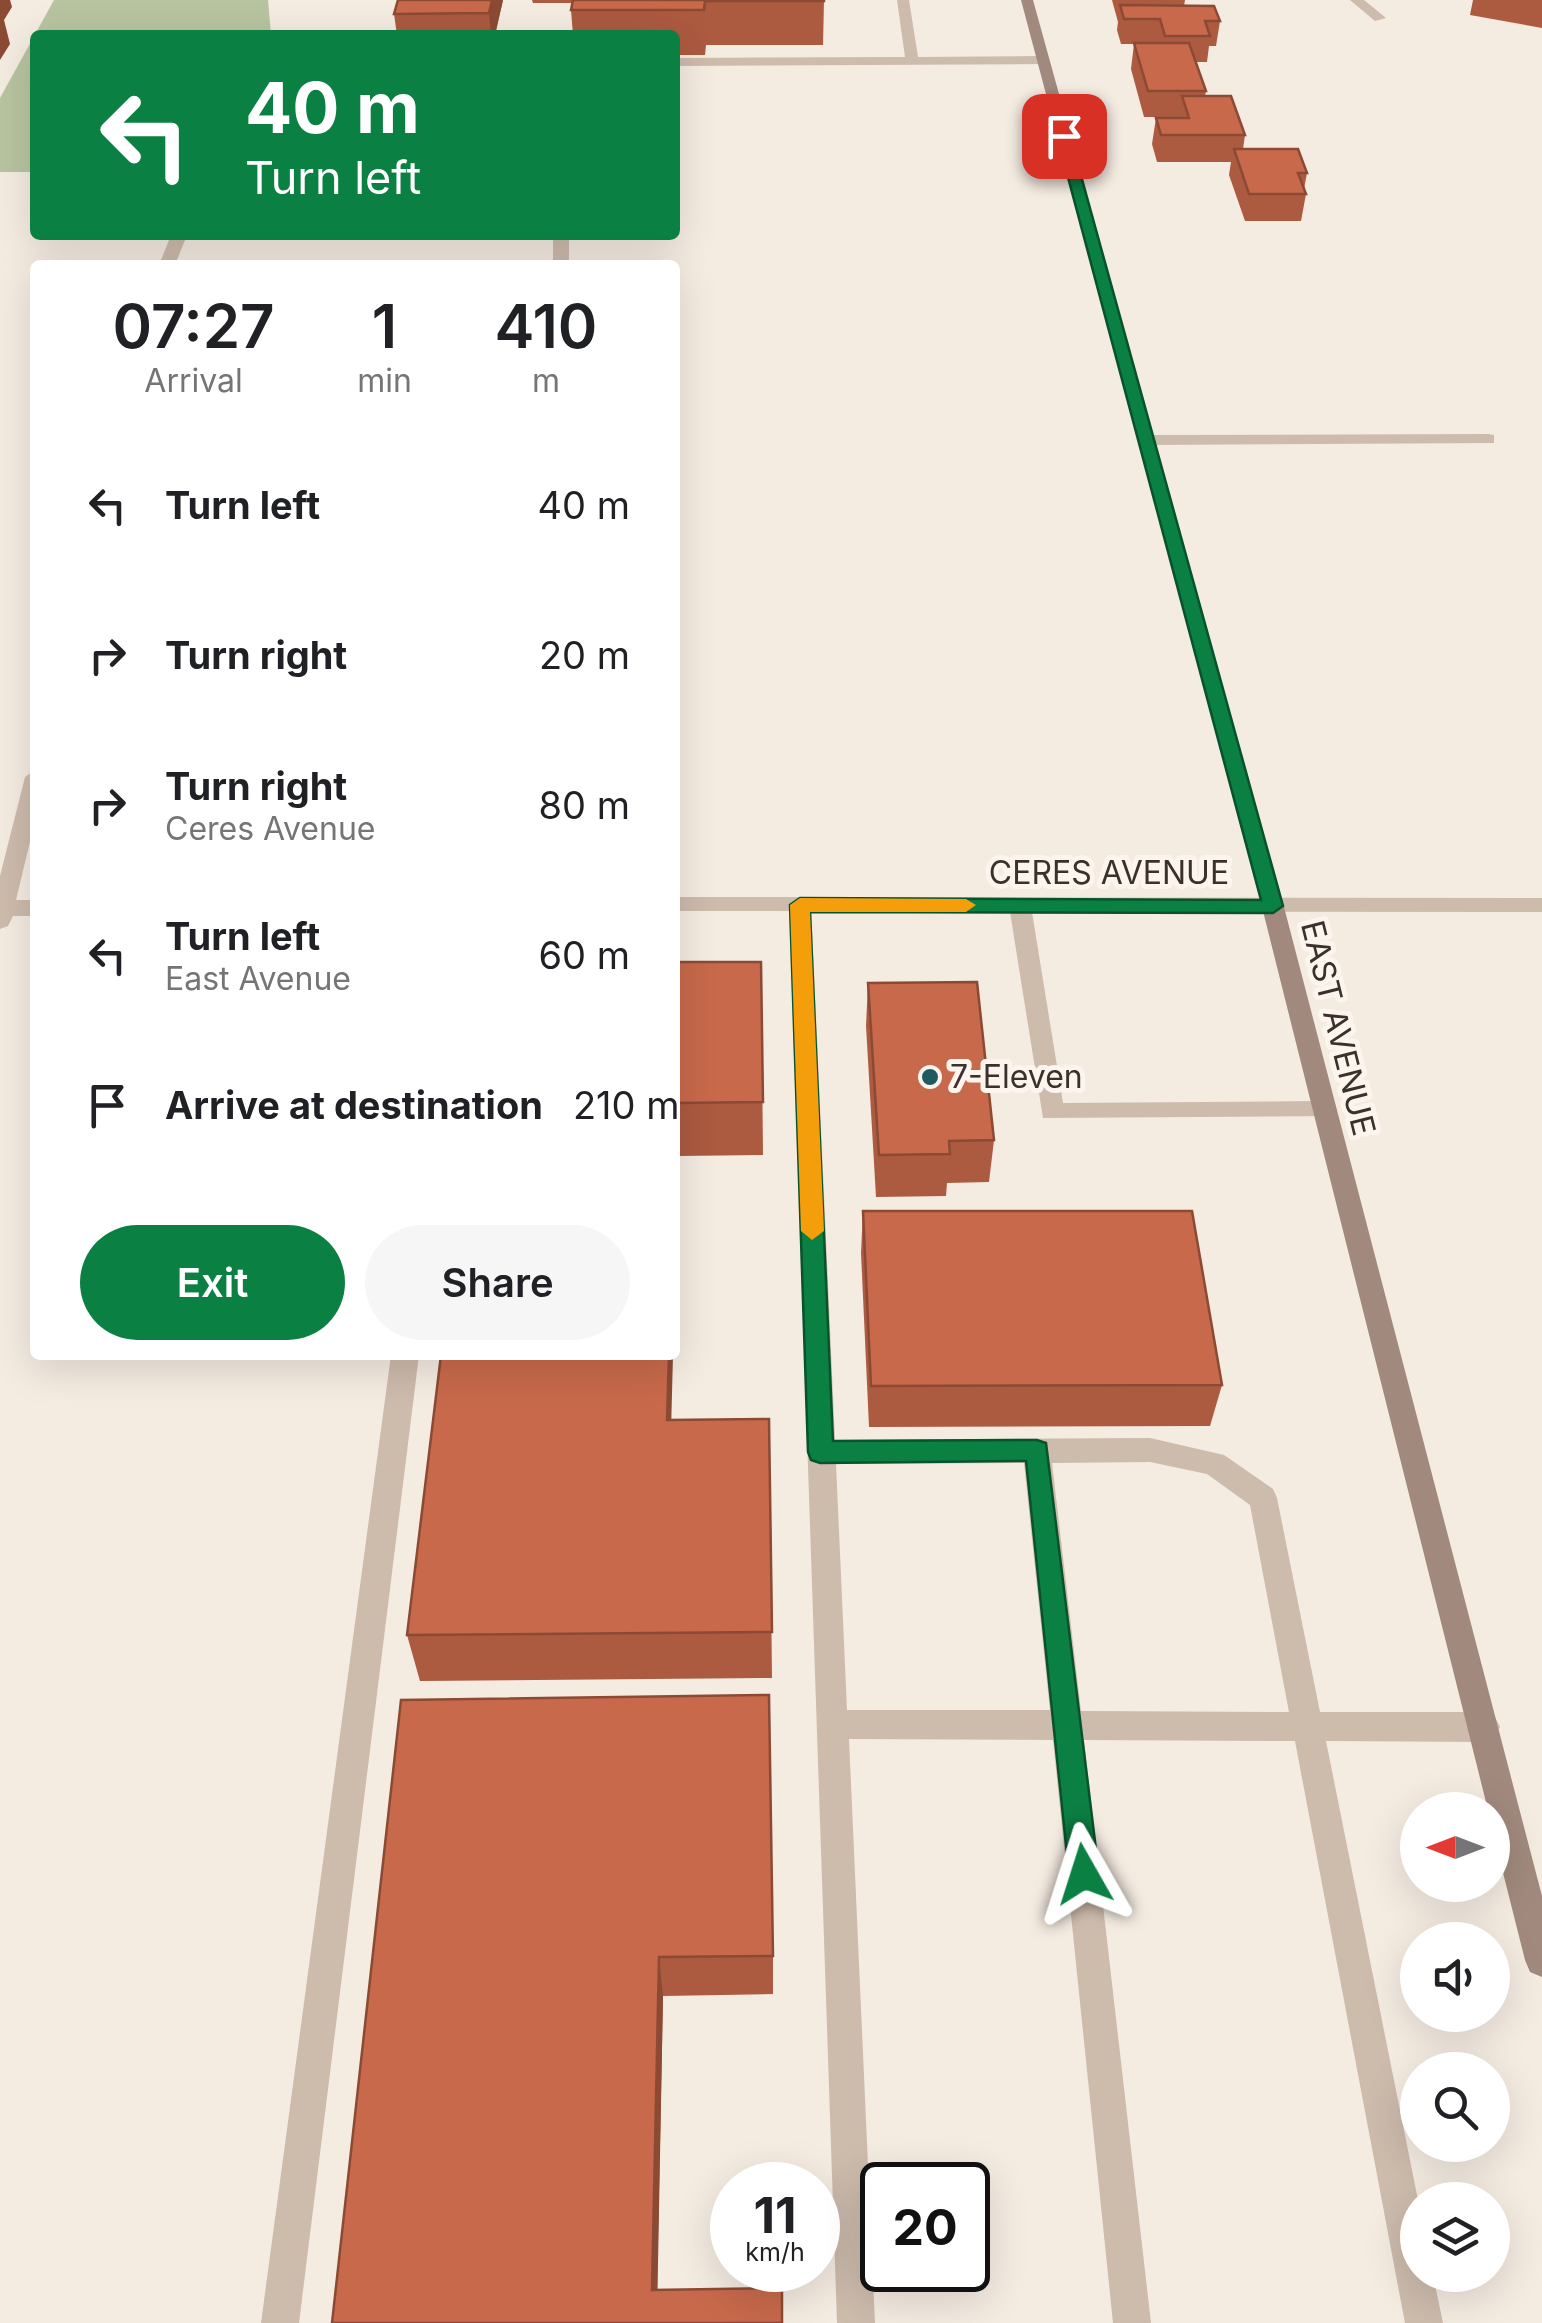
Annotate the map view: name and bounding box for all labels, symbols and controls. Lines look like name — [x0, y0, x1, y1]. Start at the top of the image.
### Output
text: 40 m — [245, 65, 420, 150]
icon: left — [80, 70, 210, 200]
pin — [1022, 94, 1107, 179]
icon: arrive — [1037, 109, 1092, 164]
text: Turn left — [245, 150, 421, 205]
text: 07:27 — [113, 290, 275, 362]
text: 1 — [372, 290, 397, 362]
text: 410 — [494, 290, 597, 362]
text: Arrival — [144, 361, 243, 400]
text: min — [357, 361, 412, 400]
text: m — [532, 361, 560, 400]
icon: left — [80, 478, 135, 533]
text: Turn left — [165, 482, 320, 528]
text: 40 m — [538, 482, 630, 528]
icon: right — [80, 628, 135, 683]
text: Turn right — [165, 632, 347, 678]
text: 20 m — [539, 632, 630, 678]
text: Turn right — [165, 763, 347, 809]
icon: right — [80, 778, 135, 833]
text: 80 m — [539, 782, 630, 828]
text: Ceres Avenue — [165, 809, 376, 848]
street label: CERES AVENUE — [989, 853, 1229, 892]
text: Turn left — [165, 913, 320, 959]
street label: EAST AVENUE — [1293, 916, 1384, 1139]
icon: left — [80, 928, 135, 983]
text: 60 m — [538, 932, 630, 978]
text: East Avenue — [165, 959, 351, 998]
place label: 7-Eleven — [950, 1057, 1083, 1096]
marker: 7-Eleven — [919, 1066, 941, 1088]
icon: arrive — [80, 1078, 135, 1133]
text: Arrive at destination — [165, 1082, 543, 1128]
text: 210 m — [573, 1082, 679, 1128]
button: Exit — [80, 1225, 345, 1340]
button: Share — [365, 1225, 630, 1340]
north arrow — [1400, 1792, 1510, 1902]
map controls — [1400, 1792, 1510, 2292]
position arrow — [1032, 1822, 1136, 1926]
button: sound — [1400, 1922, 1510, 2032]
button: search — [1400, 2052, 1510, 2162]
speed limit sign: 20 — [860, 2162, 990, 2292]
button: layers — [1400, 2182, 1510, 2292]
text: 11 — [753, 2185, 797, 2245]
text: km/h — [745, 2237, 805, 2267]

